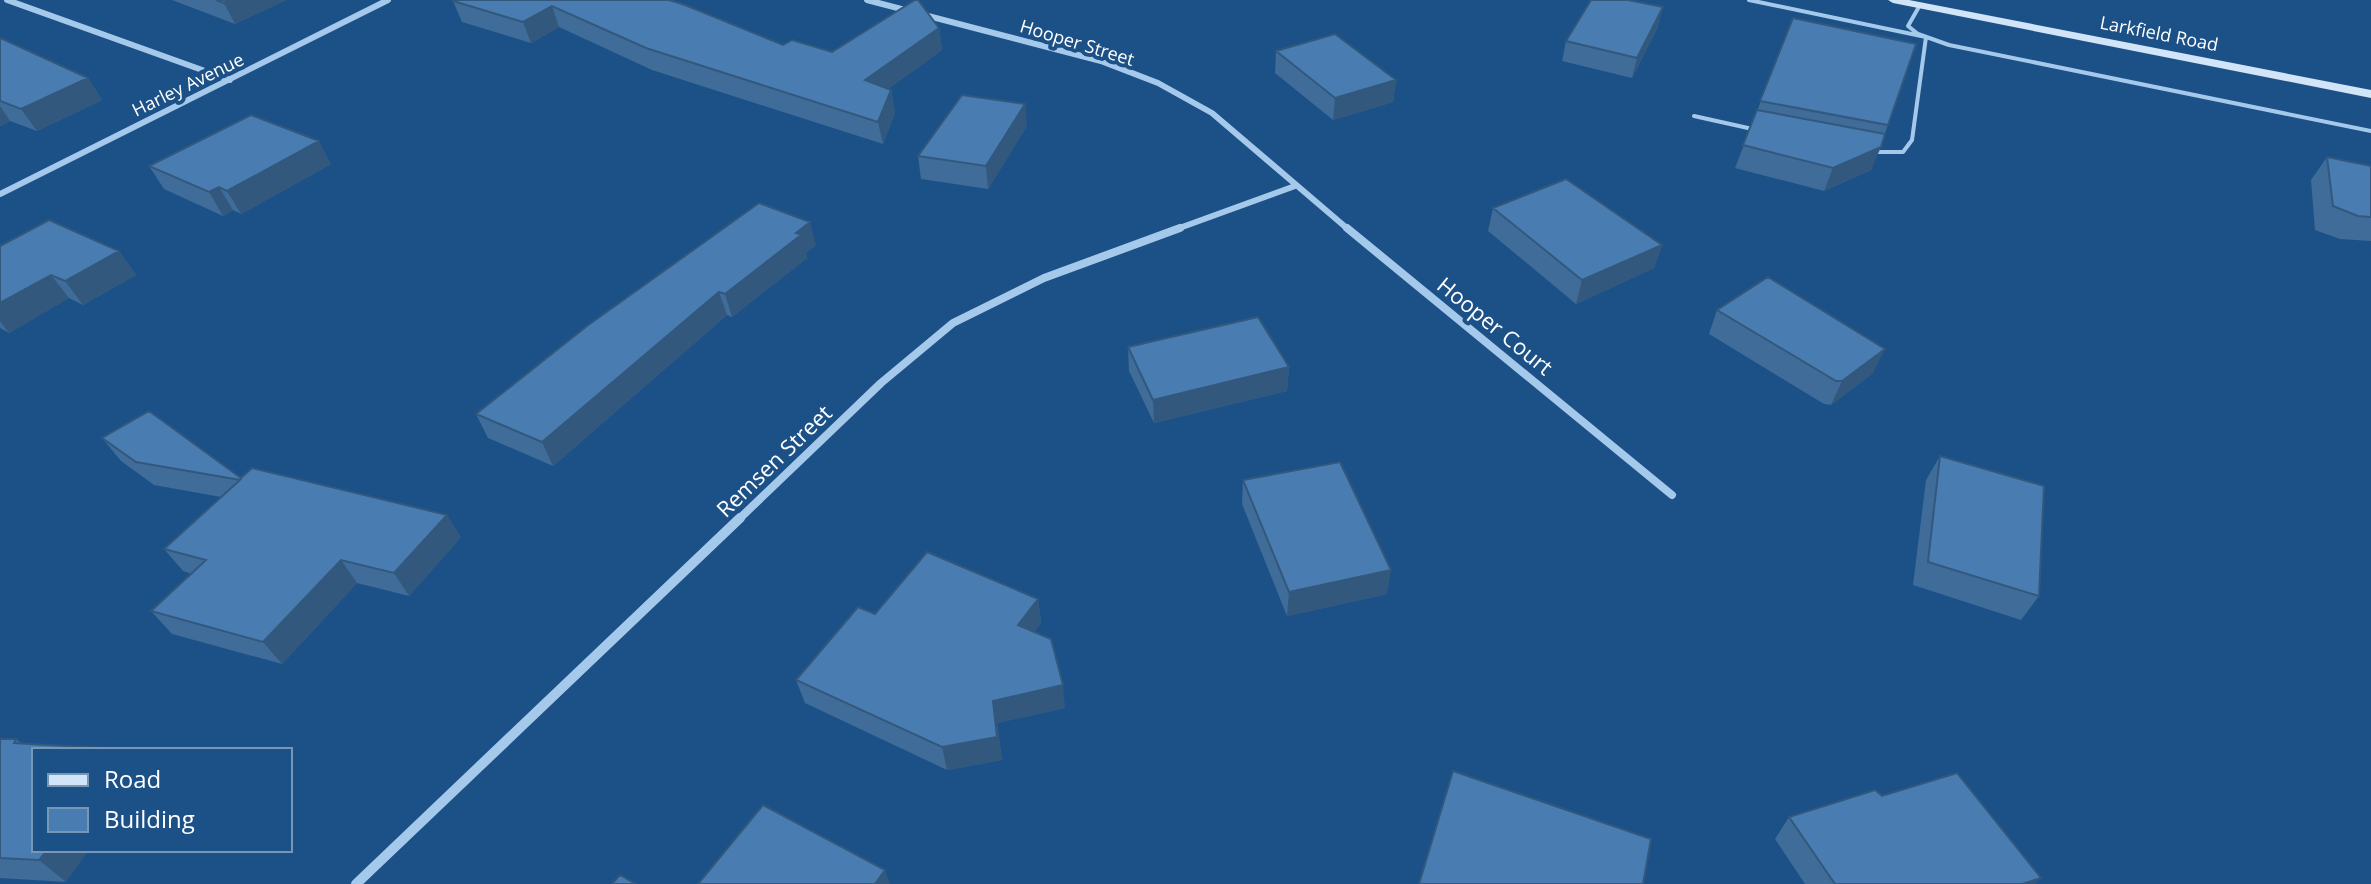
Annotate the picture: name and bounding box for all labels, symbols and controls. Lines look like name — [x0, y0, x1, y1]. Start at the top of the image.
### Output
street label: Larkfield Road — [2098, 10, 2220, 56]
street label: Hooper Street — [1017, 13, 1137, 71]
street label: Harley Avenue — [128, 47, 247, 122]
street label: Hooper Court — [1432, 269, 1560, 381]
street label: Remsen Street — [709, 397, 838, 523]
legend — [32, 748, 292, 852]
text: Road — [104, 762, 161, 795]
text: Building — [104, 802, 195, 835]

